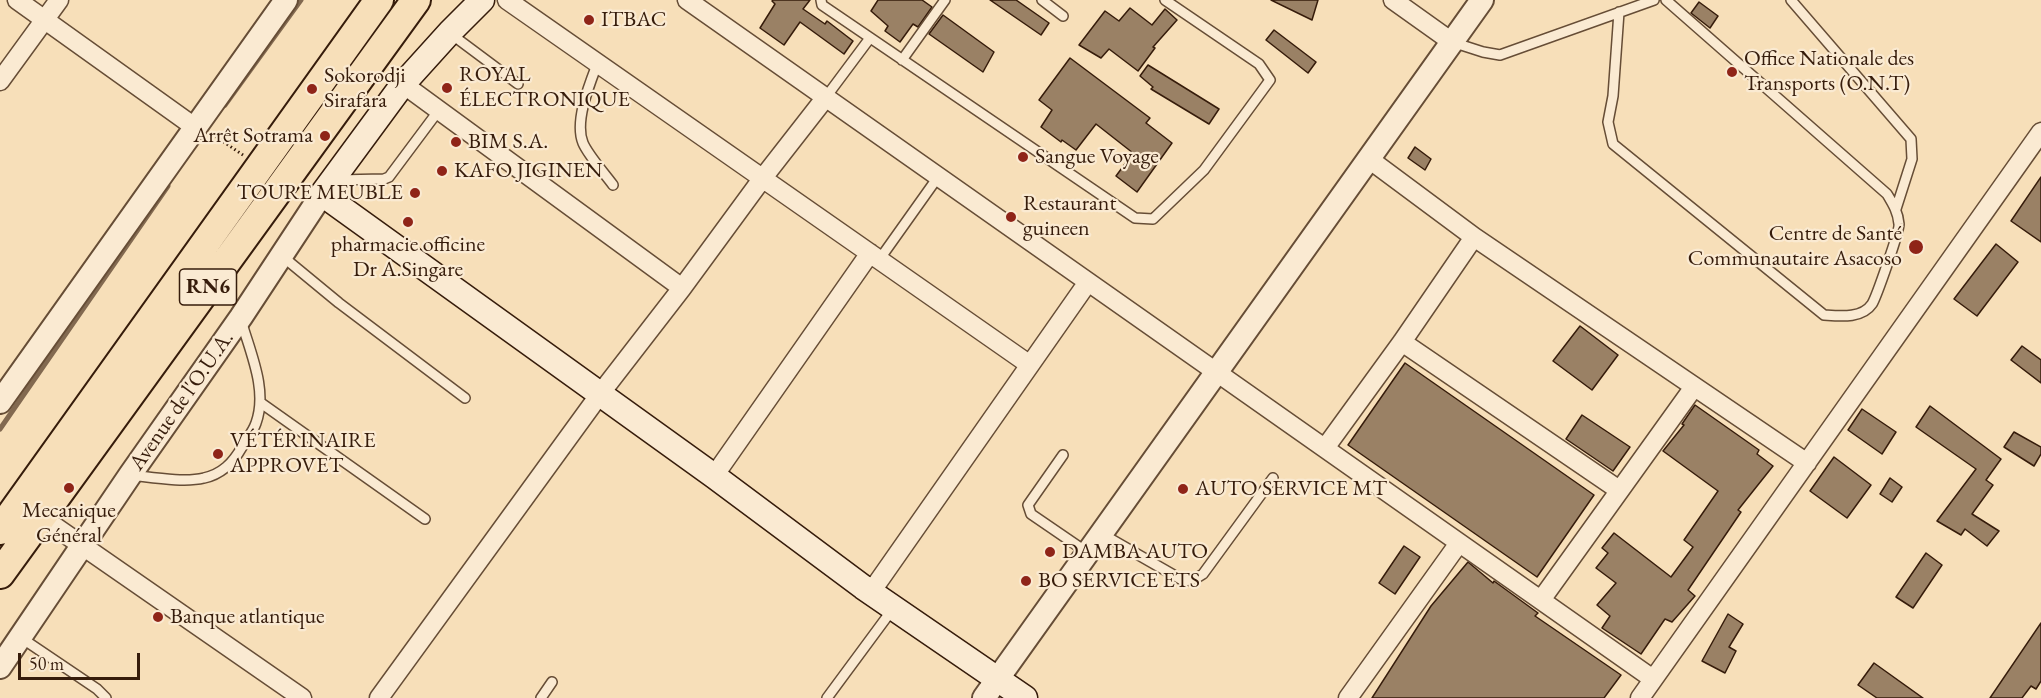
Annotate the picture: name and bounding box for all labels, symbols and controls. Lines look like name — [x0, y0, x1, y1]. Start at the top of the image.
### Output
place label: ITBAC — [601, 7, 666, 33]
marker: ITBAC — [582, 13, 596, 27]
place label: Office Nationale des Transports (O.N.T) — [1744, 46, 1914, 98]
place label: ROYAL ÉLECTRONIQUE — [459, 62, 630, 113]
place label: Sokorodji Sirafara — [324, 63, 406, 114]
marker: Office Nationale des Transports (O.N.T) — [1725, 65, 1739, 79]
marker: ROYAL ÉLECTRONIQUE — [440, 81, 454, 95]
marker: Sokorodji Sirafara — [305, 82, 319, 96]
place label: Arrêt Sotrama — [193, 123, 313, 149]
marker: Arrêt Sotrama — [318, 129, 332, 143]
place label: BIM S.A. — [468, 129, 548, 155]
marker: BIM S.A. — [449, 135, 463, 149]
place label: Sangue Voyage — [1035, 144, 1159, 170]
marker: Sangue Voyage — [1016, 150, 1030, 164]
place label: KAFO JIGINEN — [454, 158, 602, 184]
marker: KAFO JIGINEN — [435, 164, 449, 178]
place label: TOURE MEUBLE — [237, 180, 403, 206]
marker: TOURE MEUBLE — [408, 186, 422, 200]
place label: Restaurant guineen — [1023, 191, 1116, 242]
marker: Restaurant guineen — [1004, 210, 1018, 224]
marker: pharmacie officine Dr A.Singare — [401, 215, 415, 229]
place label: Centre de Santé Communautaire Asacoso — [1688, 221, 1902, 272]
place label: pharmacie officine Dr A.Singare — [331, 232, 485, 284]
marker: Centre de Santé Communautaire Asacoso — [1907, 238, 1925, 256]
road number: RN6 — [180, 269, 236, 305]
street label: Avenue de l'O.U.A. — [124, 326, 240, 476]
place label: VÉTÉRINAIRE APPROVET — [230, 428, 376, 480]
marker: VÉTÉRINAIRE APPROVET — [211, 447, 225, 461]
place label: AUTO SERVICE MT — [1195, 476, 1387, 502]
marker: Mecanique Général — [62, 481, 76, 495]
marker: AUTO SERVICE MT — [1176, 482, 1190, 496]
place label: Mecanique Général — [22, 498, 116, 550]
place label: DAMBA AUTO — [1062, 539, 1208, 565]
marker: DAMBA AUTO — [1043, 545, 1057, 559]
place label: BO SERVICE ETS — [1038, 568, 1200, 594]
marker: BO SERVICE ETS — [1019, 574, 1033, 588]
place label: Banque atlantique — [170, 604, 325, 630]
marker: Banque atlantique — [151, 610, 165, 624]
scale bar — [21, 641, 142, 679]
text: 50 m — [29, 652, 64, 675]

